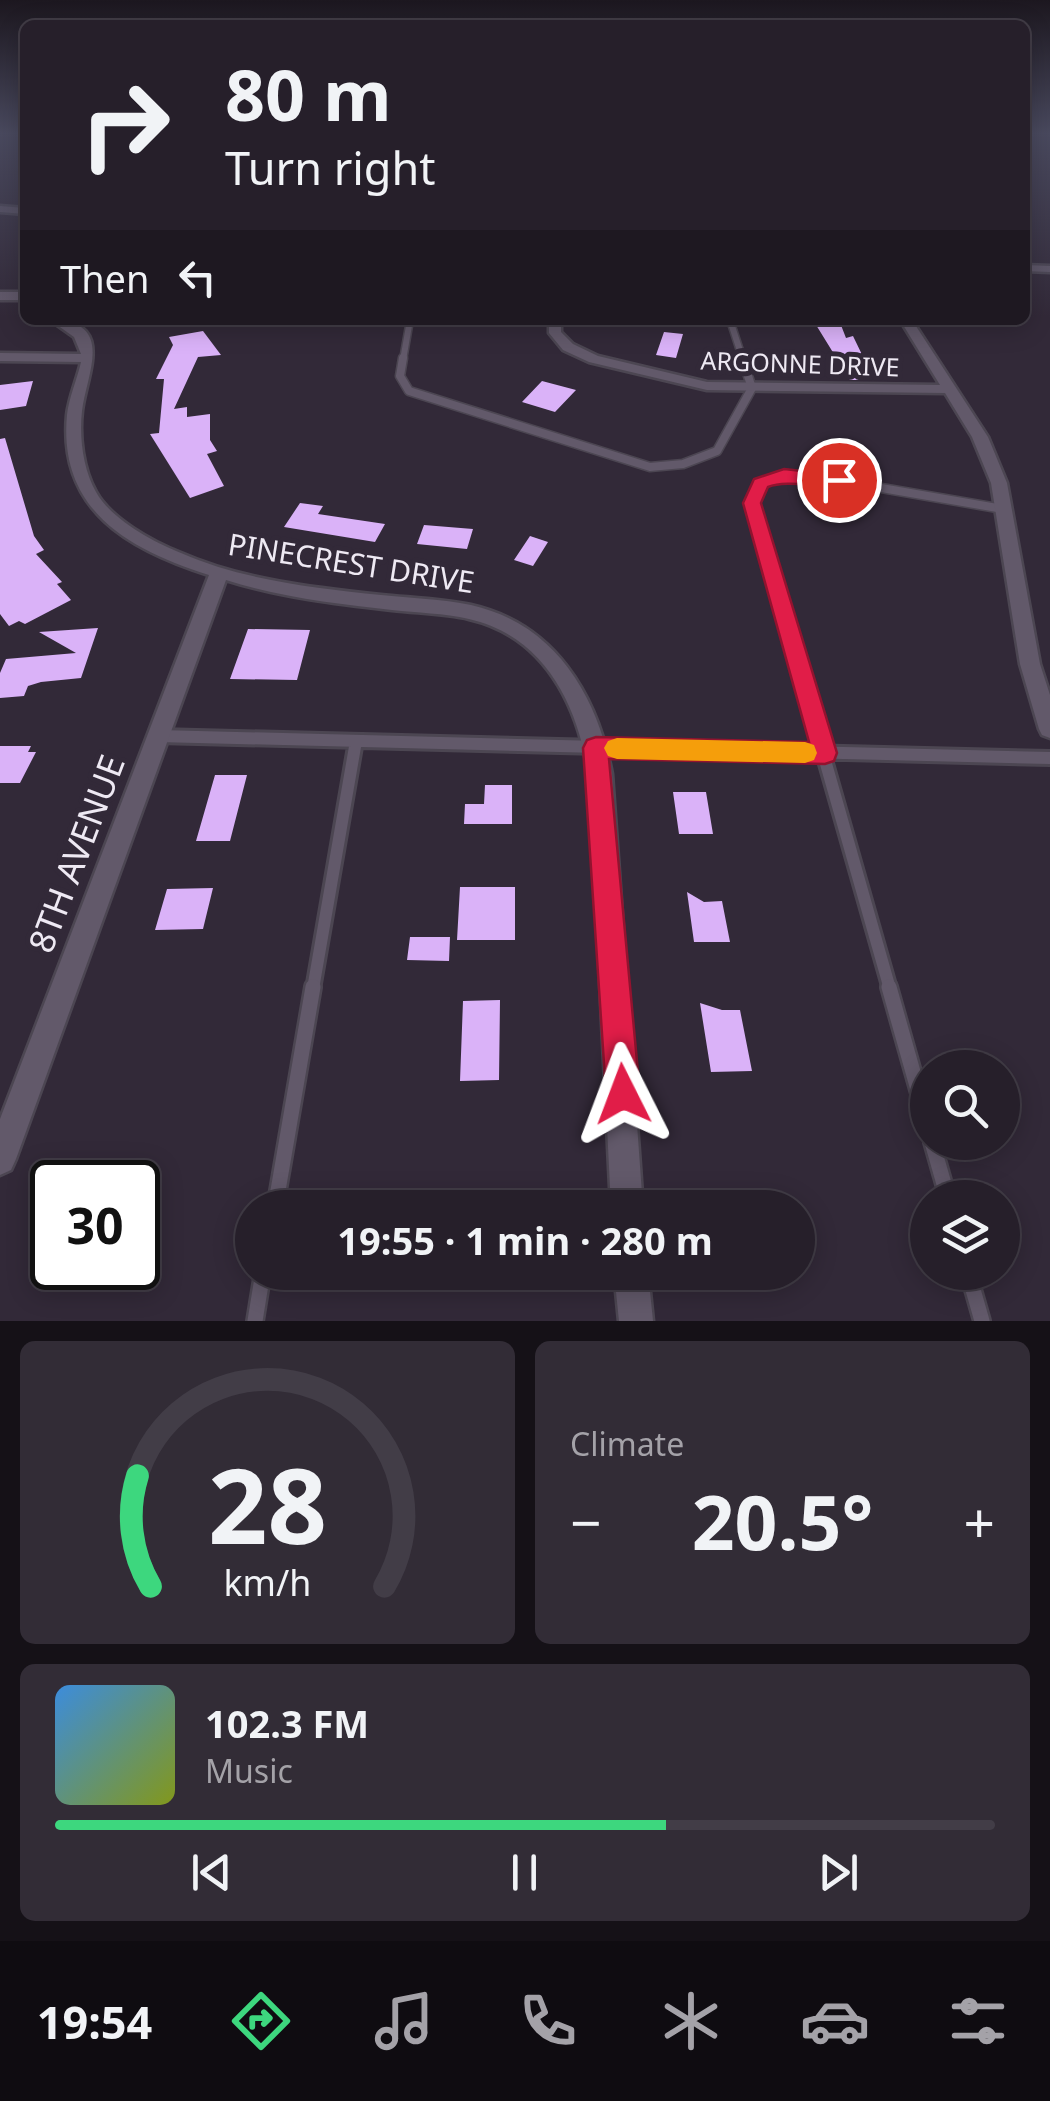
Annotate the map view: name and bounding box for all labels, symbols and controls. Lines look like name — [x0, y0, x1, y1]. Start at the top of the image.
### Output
text: 80 m — [225, 46, 392, 142]
icon: right — [60, 60, 190, 190]
text: Turn right — [225, 137, 436, 198]
icon: left — [170, 250, 225, 305]
text: Then — [60, 252, 150, 304]
street label: ARGONNE DRIVE — [700, 343, 900, 383]
pin — [797, 438, 882, 523]
icon: arrive — [812, 453, 867, 508]
street label: PINECREST DRIVE — [225, 523, 477, 602]
street label: 8TH AVENUE — [16, 748, 135, 959]
position arrow — [571, 1042, 675, 1146]
map controls — [910, 1050, 1020, 1290]
button: search — [910, 1050, 1020, 1160]
speed limit sign: 30 — [30, 1160, 160, 1290]
button: layers — [910, 1180, 1020, 1290]
text: 19:55 · 1 min · 280 m — [337, 1214, 713, 1266]
text: Climate — [570, 1422, 684, 1465]
text: 28 — [208, 1433, 327, 1574]
text: 20.5° — [692, 1470, 873, 1572]
text: − — [570, 1484, 601, 1559]
text: + — [964, 1484, 995, 1559]
text: km/h — [224, 1558, 311, 1606]
text: 102.3 FM — [205, 1697, 369, 1749]
text: Music — [205, 1749, 293, 1792]
icon: previous — [184, 1845, 239, 1900]
icon: pause — [497, 1845, 552, 1900]
icon: next — [811, 1845, 866, 1900]
icon: directions — [226, 1986, 296, 2056]
icon: music — [369, 1986, 439, 2056]
icon: phone — [513, 1986, 583, 2056]
icon: climate — [656, 1986, 726, 2056]
icon: car — [800, 1986, 870, 2056]
icon: filters — [943, 1986, 1013, 2056]
text: 19:54 — [37, 1991, 152, 2052]

